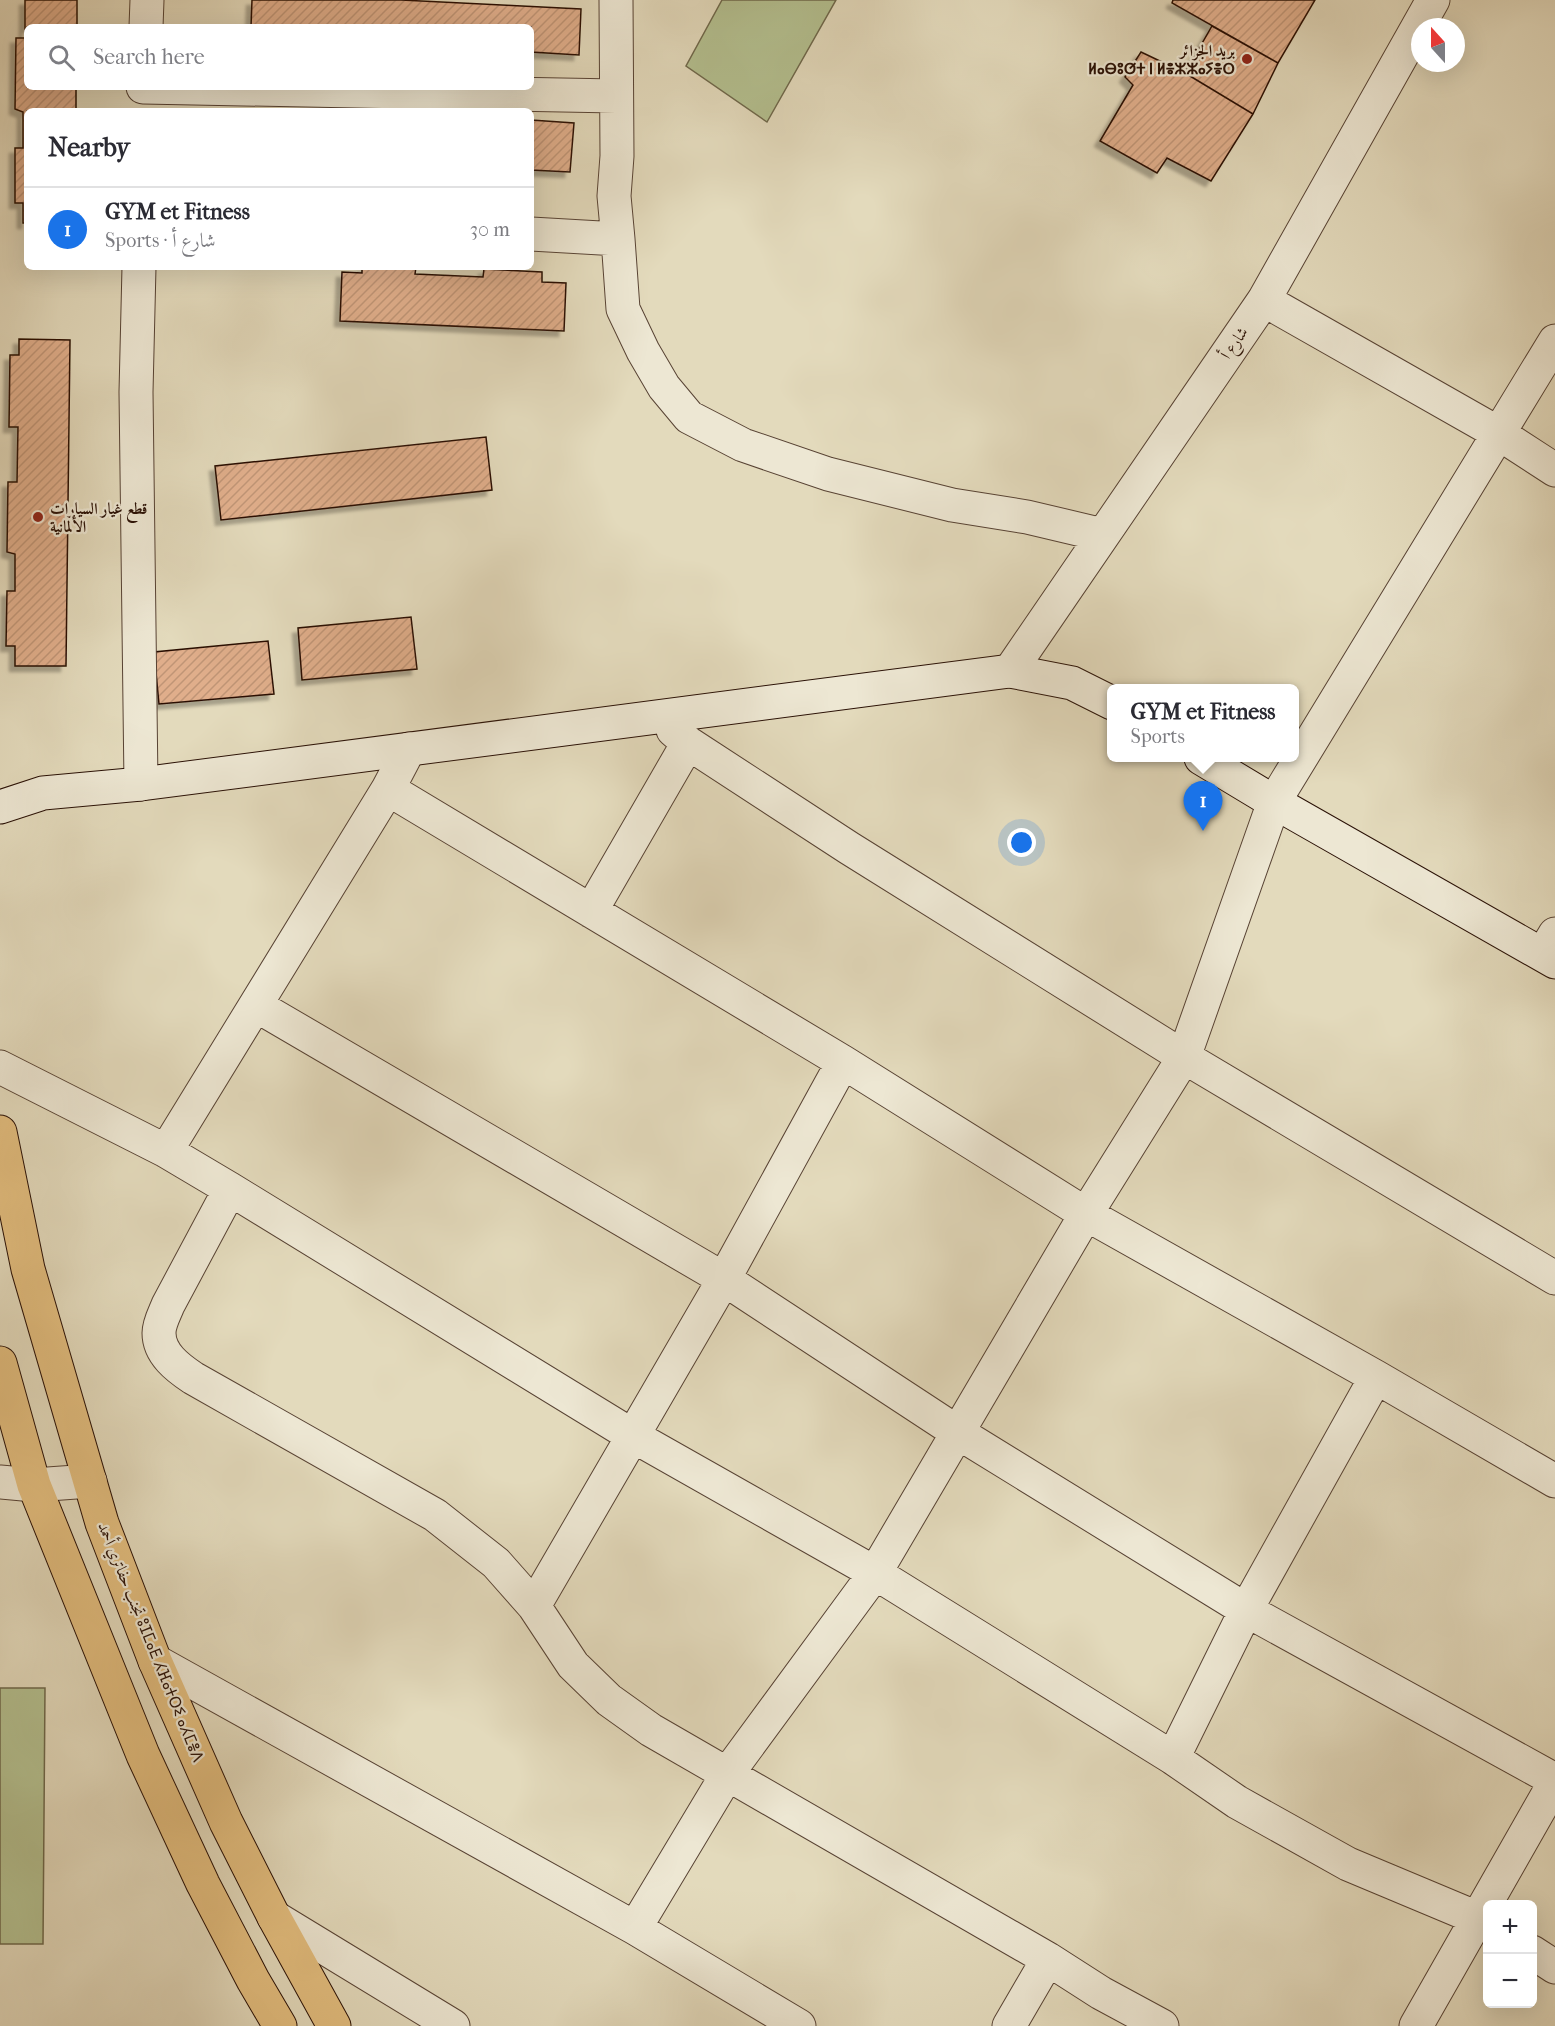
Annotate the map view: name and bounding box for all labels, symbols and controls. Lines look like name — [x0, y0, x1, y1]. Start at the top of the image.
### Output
north arrow — [1411, 18, 1465, 72]
search box — [24, 24, 534, 90]
icon: search — [45, 41, 78, 74]
place label: بريد الجزائر ⵍⴰⴱⵓⵚⵜ ⵏ ⵍⴻⵣⵣⴰⵢⴻⵔ — [1088, 41, 1235, 78]
text: Search here — [93, 44, 205, 70]
marker: بريد الجزائر ⵍⴰⴱⵓⵚⵜ ⵏ ⵍⴻⵣⵣⴰⵢⴻⵔ — [1240, 52, 1254, 66]
text: Nearby — [48, 132, 130, 163]
text: GYM et Fitness — [105, 199, 250, 225]
text: 1 — [64, 218, 71, 241]
text: 30 m — [470, 218, 510, 241]
text: Sports · شارع أ — [105, 229, 216, 252]
street label: شارع أ — [1215, 322, 1255, 365]
place label: قطع غيار السيارات الألمانية — [50, 499, 147, 536]
marker: قطع غيار السيارات الألمانية — [31, 510, 45, 524]
popup — [1107, 684, 1299, 762]
text: GYM et Fitness — [1131, 699, 1275, 725]
text: Sports — [1131, 725, 1185, 748]
pin: 1 — [1184, 782, 1222, 831]
your location — [1007, 828, 1036, 857]
street label: تجنب حفاتري أحمد ⵓⵊⵎⴰⴹ ⵃⴼⴰⵜⵔⵉ ⴰⵃⵎⴻⴷ — [91, 1518, 210, 1766]
map controls — [1483, 1900, 1537, 2008]
button: + — [1483, 1900, 1537, 1954]
button: − — [1483, 1954, 1537, 2008]

